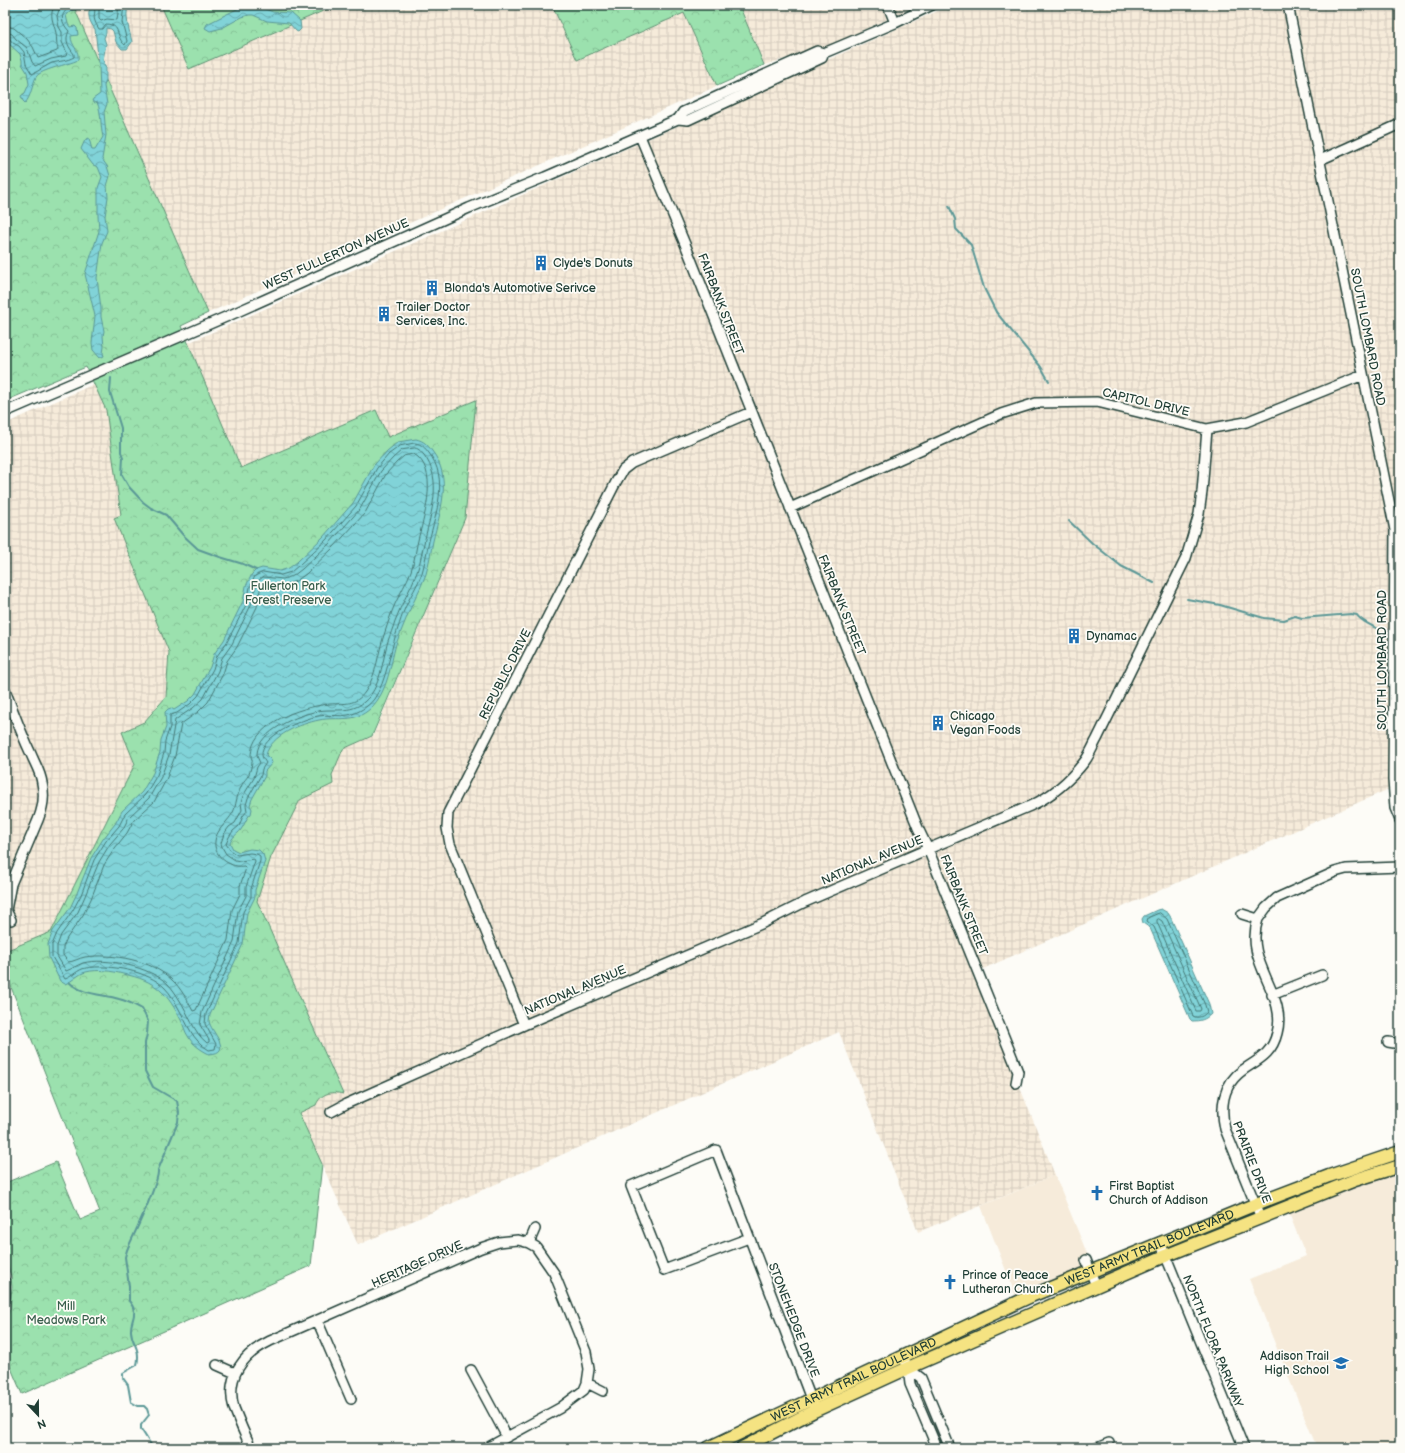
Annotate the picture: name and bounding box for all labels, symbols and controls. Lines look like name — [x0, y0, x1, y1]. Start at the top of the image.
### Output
street label: WEST FULLERTON AVENUE — [261, 215, 411, 293]
street label: FAIRBANK STREET — [694, 251, 747, 358]
building icon: Clyde's Donuts — [532, 254, 550, 272]
place label: Clyde's Donuts — [553, 256, 633, 271]
street label: SOUTH LOMBARD ROAD — [1347, 267, 1388, 407]
building icon: Blonda's Automotive Serivce — [423, 279, 441, 297]
place label: Blonda's Automotive Serivce — [444, 281, 596, 296]
place label: Trailer Doctor Services, Inc. — [396, 300, 471, 329]
building icon: Trailer Doctor Services, Inc. — [375, 305, 393, 323]
street label: CAPITOL DRIVE — [1101, 385, 1191, 420]
street label: FAIRBANK STREET — [814, 553, 869, 658]
park label: Fullerton Park Forest Preserve — [245, 579, 331, 608]
street label: SOUTH LOMBARD ROAD — [1375, 590, 1390, 730]
street label: REPUBLIC DRIVE — [476, 626, 535, 722]
building icon: Dynamac — [1065, 627, 1083, 645]
place label: Dynamac — [1086, 629, 1137, 644]
place label: Chicago Vegan Foods — [950, 709, 1021, 738]
building icon: Chicago Vegan Foods — [929, 714, 947, 732]
street label: NATIONAL AVENUE — [819, 832, 925, 889]
street label: FAIRBANK STREET — [936, 853, 991, 958]
street label: NATIONAL AVENUE — [522, 962, 628, 1019]
street label: PRAIRIE DRIVE — [1229, 1119, 1274, 1205]
place label: First Baptist Church of Addison — [1109, 1179, 1208, 1208]
church icon: First Baptist Church of Addison — [1088, 1184, 1106, 1202]
street label: WEST ARMY TRAIL BOULEVARD — [1063, 1207, 1237, 1289]
street label: HERITAGE DRIVE — [369, 1238, 465, 1291]
street label: STONEHEDGE DRIVE — [765, 1261, 822, 1380]
place label: Prince of Peace Lutheran Church — [962, 1268, 1053, 1297]
church icon: Prince of Peace Lutheran Church — [941, 1273, 959, 1291]
street label: NORTH FLORA PARKWAY — [1179, 1273, 1246, 1410]
park label: Mill Meadows Park — [26, 1299, 106, 1328]
street label: WEST ARMY TRAIL BOULEVARD — [769, 1334, 939, 1425]
place label: Addison Trail High School — [1260, 1349, 1329, 1378]
school or university icon: Addison Trail High School — [1332, 1354, 1350, 1372]
north arrow — [18, 1395, 58, 1435]
text: N — [35, 1416, 48, 1431]

